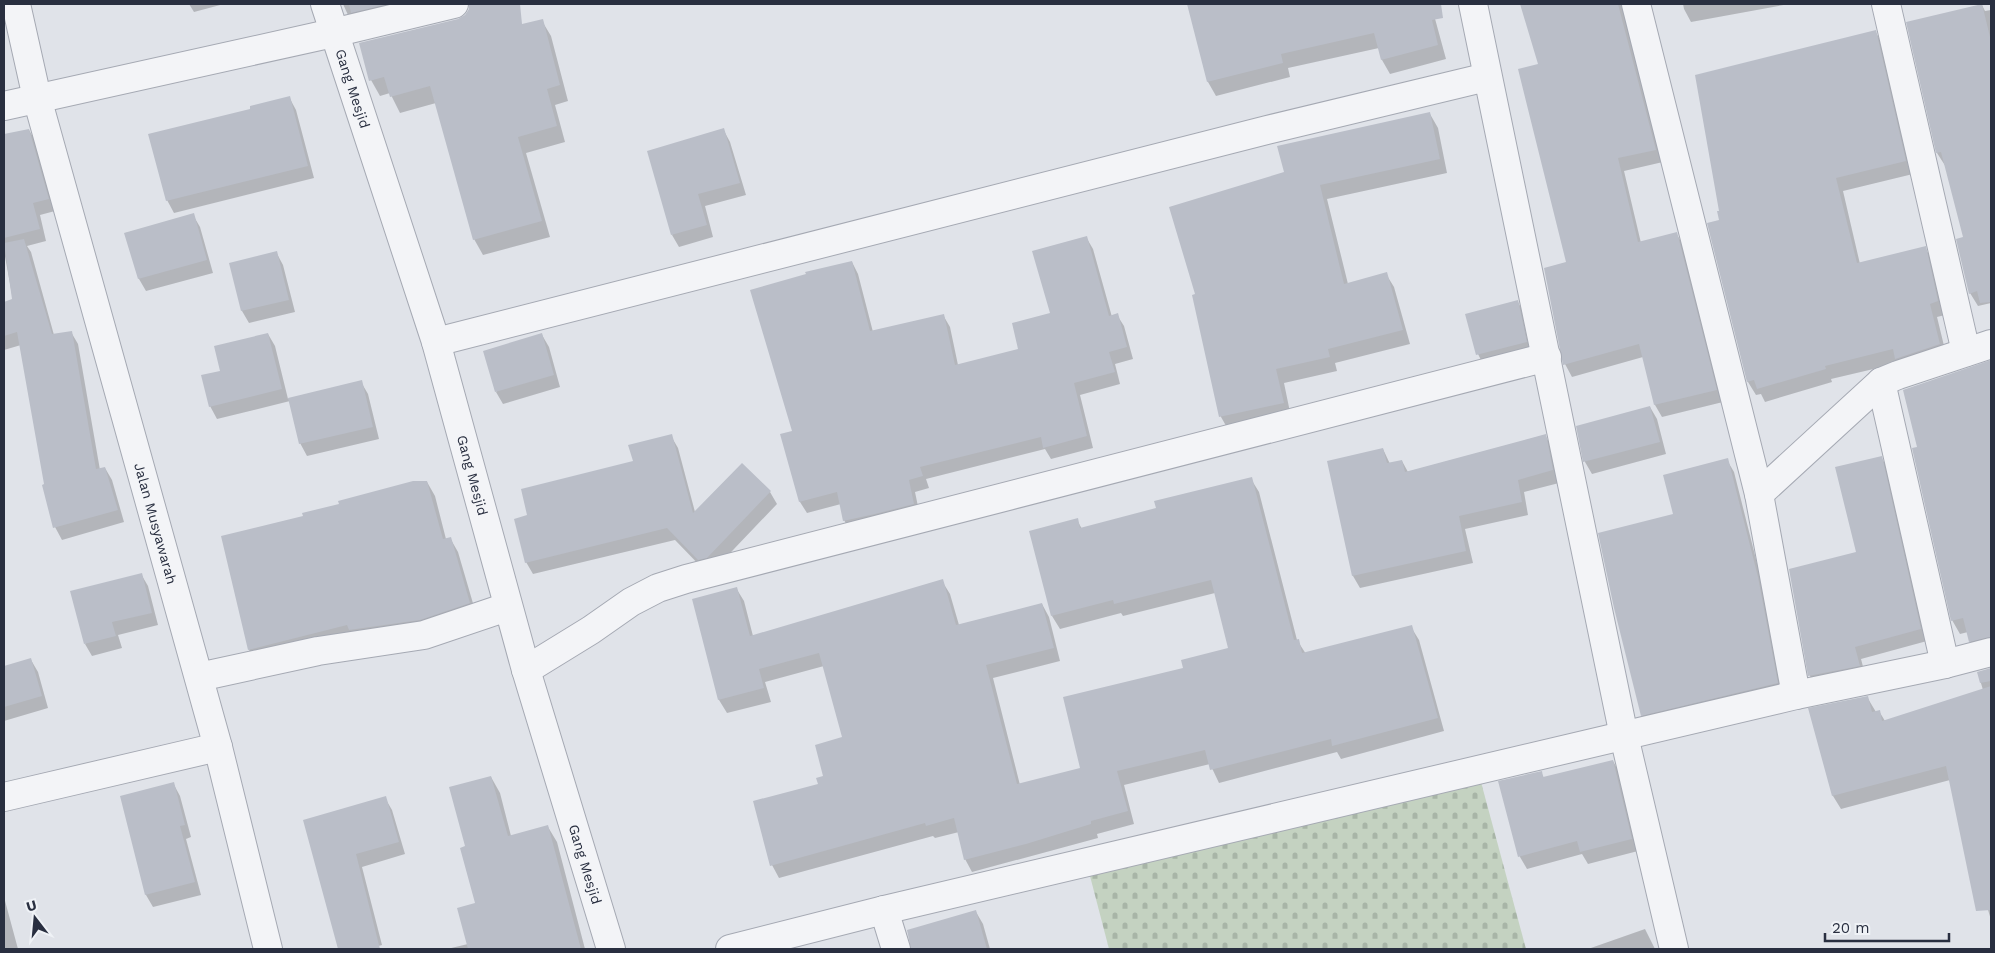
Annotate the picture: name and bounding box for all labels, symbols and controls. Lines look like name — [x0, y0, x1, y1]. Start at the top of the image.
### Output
street label: Gang Mesjid — [332, 47, 373, 130]
street label: Gang Mesjid — [454, 433, 491, 517]
street label: Jalan Musyawarah — [131, 461, 180, 586]
street label: Gang Mesjid — [566, 822, 605, 906]
north arrow — [10, 893, 60, 943]
text: U — [24, 896, 38, 915]
scale bar — [1825, 910, 1949, 942]
text: 20 m — [1832, 919, 1870, 937]

